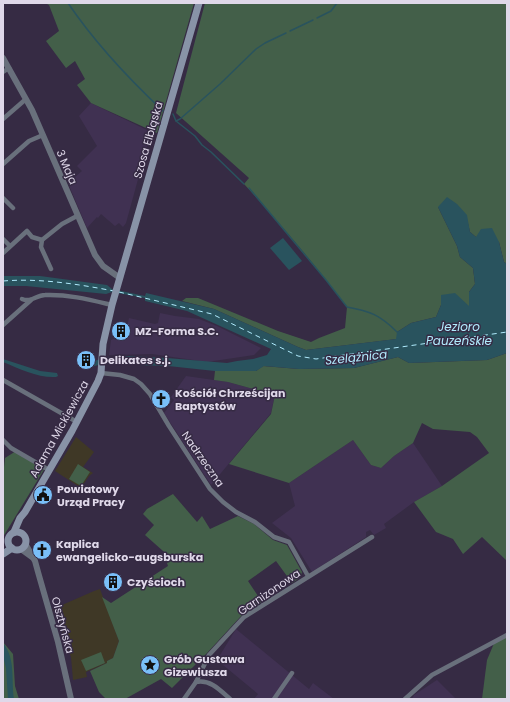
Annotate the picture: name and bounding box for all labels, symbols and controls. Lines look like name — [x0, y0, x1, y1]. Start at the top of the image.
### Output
street label: Szosa Elbląska — [129, 100, 167, 180]
street label: 3 Maja — [53, 147, 81, 187]
water label: Jezioro Pauzeńskie — [426, 318, 493, 349]
building icon: MZ-Forma S.C. — [110, 320, 132, 342]
place label: MZ-Forma S.C. — [135, 323, 219, 339]
water label: Szelążnica — [324, 345, 388, 369]
building icon: Delikates s.j. — [75, 349, 97, 371]
place label: Delikates s.j. — [100, 352, 171, 368]
street label: Adama Mickiewicza — [26, 378, 92, 480]
place label: Kościół Chrześcijan Baptystów — [175, 385, 285, 414]
church icon: Kościół Chrześcijan Baptystów — [150, 388, 172, 410]
street label: Nadrzeczna — [178, 428, 228, 490]
place label: Powiatowy Urząd Pracy — [57, 481, 125, 510]
public building icon: Powiatowy Urząd Pracy — [32, 484, 54, 506]
place label: Kaplica ewangelicko-augsburska — [56, 536, 203, 565]
church icon: Kaplica ewangelicko-augsburska — [31, 539, 53, 561]
street label: Garnizonowa — [234, 565, 304, 619]
building icon: Czyścioch — [102, 571, 124, 593]
place label: Czyścioch — [127, 574, 185, 590]
street label: Olsztyńska — [48, 595, 78, 655]
place label: Grób Gustawa Gizewiusza — [164, 651, 245, 680]
place icon: Grób Gustawa Gizewiusza — [139, 654, 161, 676]

